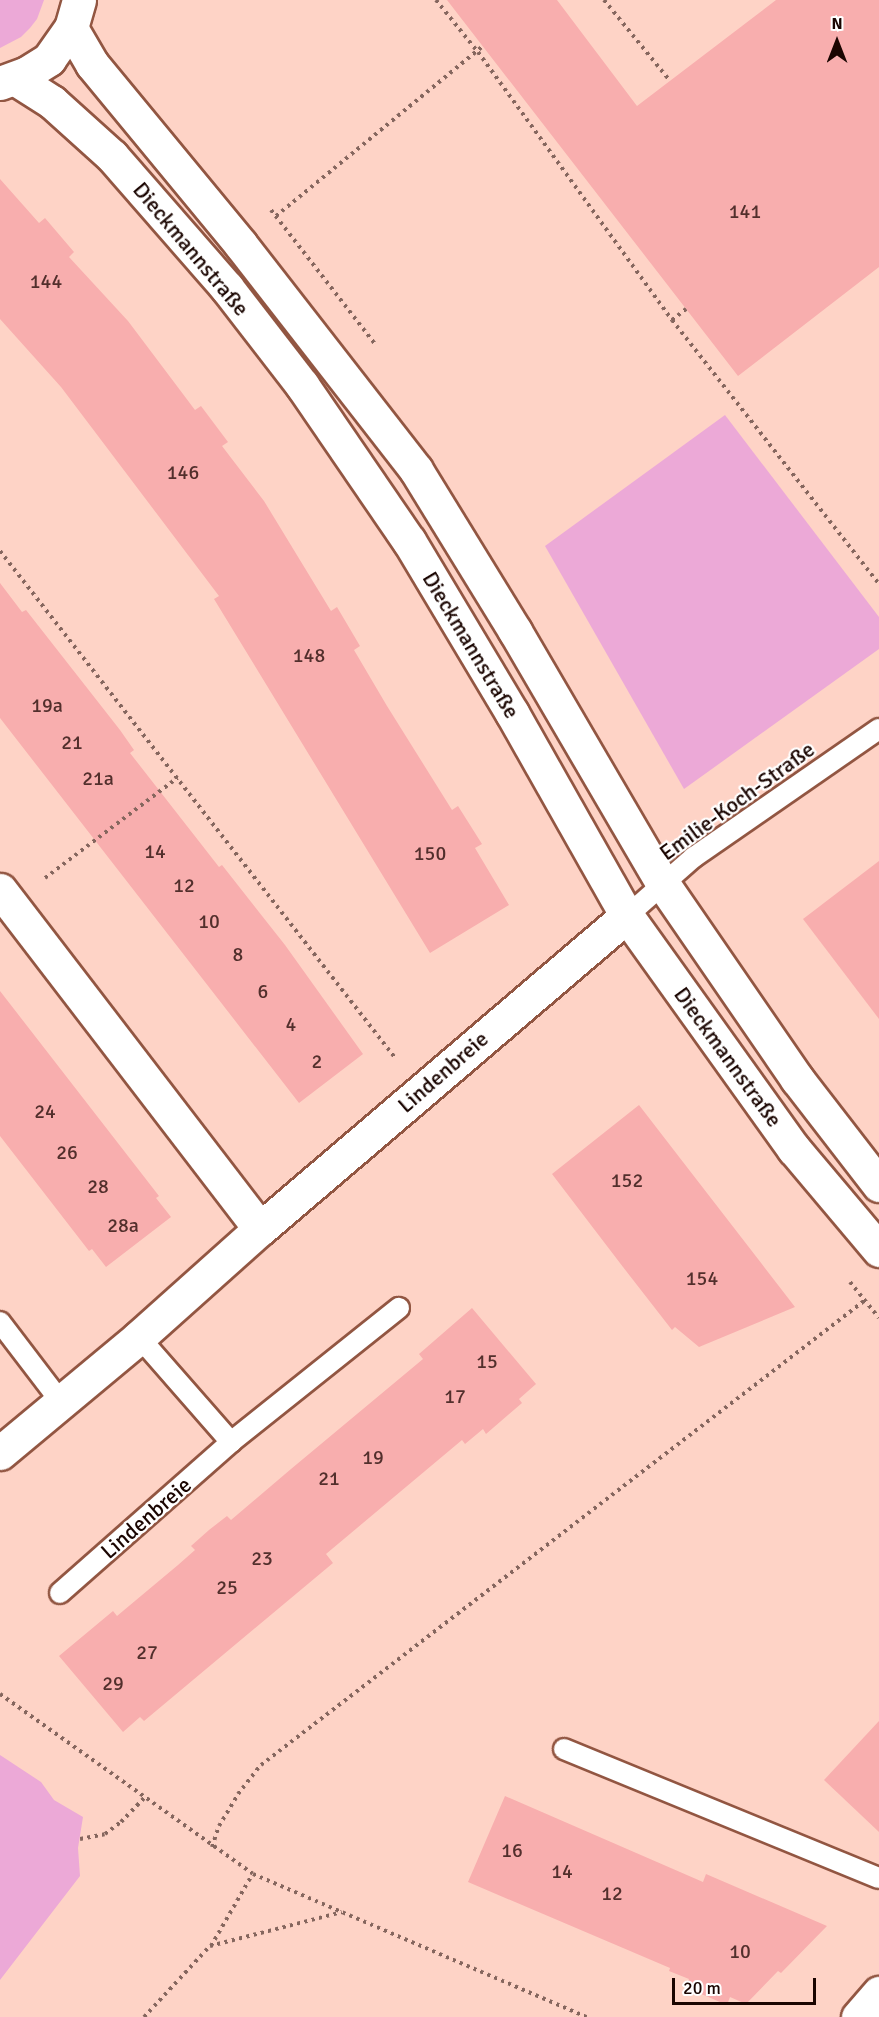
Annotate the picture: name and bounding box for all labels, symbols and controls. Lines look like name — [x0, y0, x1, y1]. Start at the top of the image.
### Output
north arrow — [807, 12, 867, 72]
text: N — [831, 14, 843, 34]
street label: Dieckmannstraße — [127, 177, 255, 321]
house number: 141 — [729, 199, 761, 223]
house number: 144 — [30, 269, 62, 293]
house number: 146 — [167, 460, 199, 484]
street label: Dieckmannstraße — [417, 567, 525, 723]
house number: 148 — [293, 643, 325, 667]
house number: 19a — [31, 693, 63, 717]
house number: 21 — [61, 730, 83, 754]
street label: Emilie-Koch-Straße — [654, 736, 820, 866]
house number: 21a — [82, 766, 114, 790]
house number: 14 — [144, 839, 166, 863]
house number: 150 — [414, 841, 446, 865]
house number: 12 — [173, 873, 195, 897]
house number: 10 — [198, 909, 220, 933]
house number: 8 — [233, 942, 243, 966]
house number: 6 — [258, 979, 268, 1003]
street label: Dieckmannstraße — [668, 982, 788, 1132]
house number: 4 — [286, 1012, 296, 1036]
street label: Lindenbreie — [392, 1026, 494, 1118]
house number: 2 — [312, 1049, 322, 1073]
house number: 24 — [34, 1099, 56, 1123]
house number: 26 — [56, 1140, 78, 1164]
house number: 152 — [611, 1168, 643, 1192]
house number: 28 — [87, 1174, 109, 1198]
house number: 28a — [107, 1213, 139, 1237]
house number: 154 — [686, 1266, 718, 1290]
house number: 15 — [476, 1349, 498, 1373]
house number: 17 — [444, 1384, 466, 1408]
house number: 19 — [362, 1445, 384, 1469]
house number: 21 — [318, 1466, 340, 1490]
street label: Lindenbreie — [95, 1472, 197, 1564]
house number: 23 — [251, 1546, 273, 1570]
house number: 25 — [216, 1575, 238, 1599]
house number: 27 — [136, 1640, 158, 1664]
house number: 29 — [102, 1671, 124, 1695]
house number: 16 — [501, 1838, 523, 1862]
house number: 14 — [551, 1859, 573, 1883]
house number: 12 — [601, 1881, 623, 1905]
house number: 10 — [729, 1939, 751, 1963]
scale bar — [675, 1966, 819, 2004]
text: 20 m — [683, 1977, 721, 1999]

